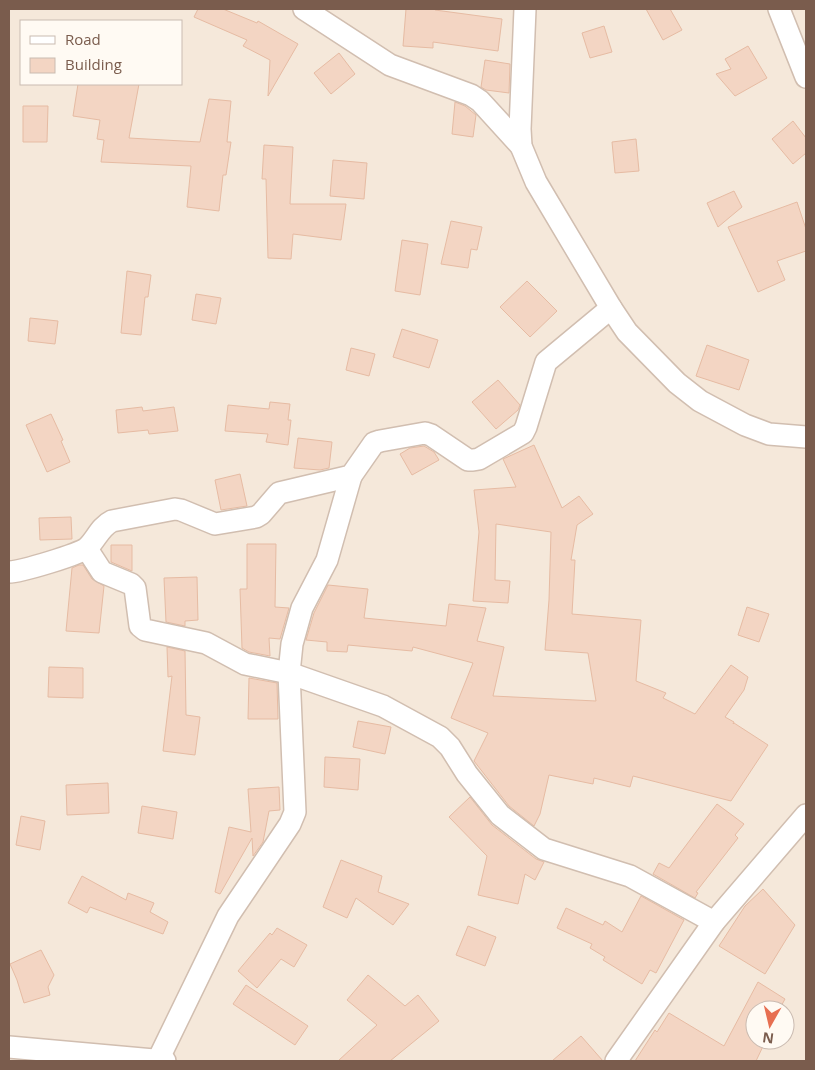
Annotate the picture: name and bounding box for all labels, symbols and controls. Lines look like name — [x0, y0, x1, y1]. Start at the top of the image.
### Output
legend — [20, 20, 182, 85]
text: Road — [65, 29, 101, 49]
text: Building — [65, 54, 122, 74]
north arrow — [745, 1000, 795, 1050]
text: N — [761, 1028, 775, 1049]

